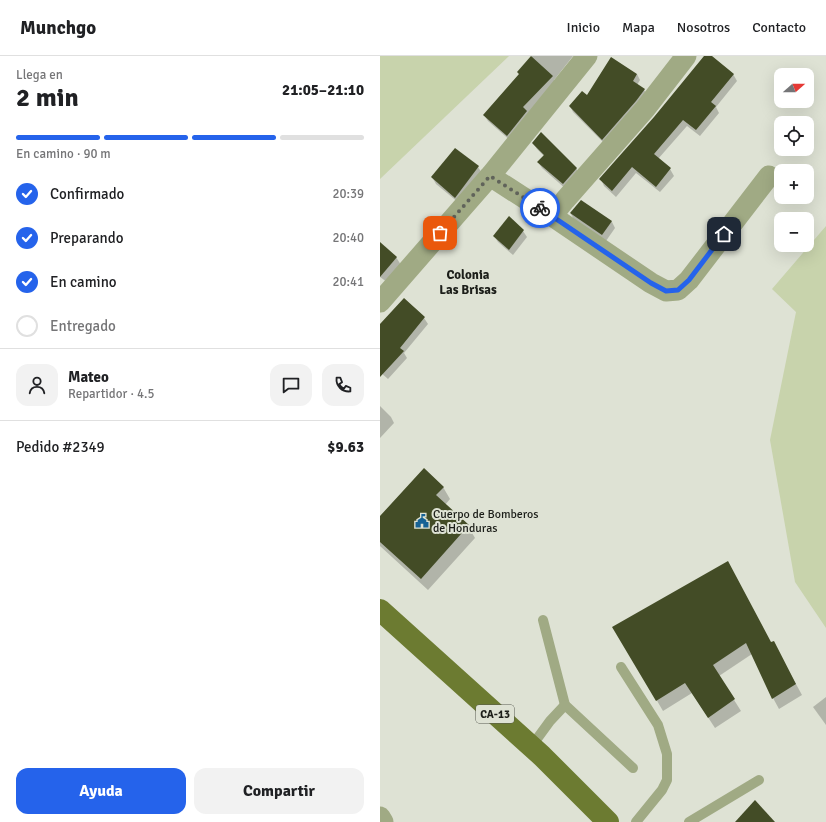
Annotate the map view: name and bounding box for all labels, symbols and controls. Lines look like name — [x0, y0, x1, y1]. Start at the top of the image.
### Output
text: Munchgo — [20, 16, 96, 40]
text: Inicio — [567, 19, 600, 36]
text: Mapa — [622, 19, 655, 36]
text: Nosotros — [677, 19, 730, 36]
text: Contacto — [752, 19, 806, 36]
text: Llega en — [16, 67, 63, 83]
north arrow — [774, 68, 814, 108]
map controls — [774, 68, 814, 252]
text: 21:05–21:10 — [282, 81, 364, 99]
text: 2 min — [16, 82, 79, 114]
button: locate — [774, 116, 814, 156]
text: En camino · 90 m — [16, 146, 111, 162]
button: + — [774, 164, 814, 204]
icon: check — [16, 183, 38, 205]
text: Confirmado — [50, 185, 124, 203]
text: 20:39 — [332, 186, 364, 202]
courier — [520, 188, 560, 228]
icon: bike — [529, 197, 551, 219]
button: − — [774, 212, 814, 252]
pin — [423, 216, 457, 250]
pin — [707, 217, 741, 251]
icon: bag — [429, 222, 451, 244]
icon: home — [713, 223, 735, 245]
icon: check — [16, 227, 38, 249]
text: Preparando — [50, 229, 124, 247]
text: 20:40 — [332, 230, 364, 246]
district label: Colonia Las Brisas — [439, 267, 497, 298]
icon: check — [16, 271, 38, 293]
text: En camino — [50, 273, 117, 291]
text: 20:41 — [332, 274, 364, 290]
text: Entregado — [50, 317, 116, 335]
button: person — [16, 364, 58, 406]
button: chat — [270, 364, 312, 406]
button: phone — [322, 364, 364, 406]
text: Mateo — [68, 368, 109, 386]
text: Repartidor · 4.5 — [68, 386, 154, 402]
text: Pedido #2349 — [16, 438, 105, 456]
text: $9.63 — [327, 438, 364, 456]
place label: Cuerpo de Bomberos de Honduras — [433, 507, 538, 536]
public building icon: Cuerpo de Bomberos de Honduras — [414, 513, 430, 529]
road number: CA-13 — [476, 705, 514, 723]
button: Ayuda — [16, 768, 186, 814]
button: Compartir — [194, 768, 364, 814]

